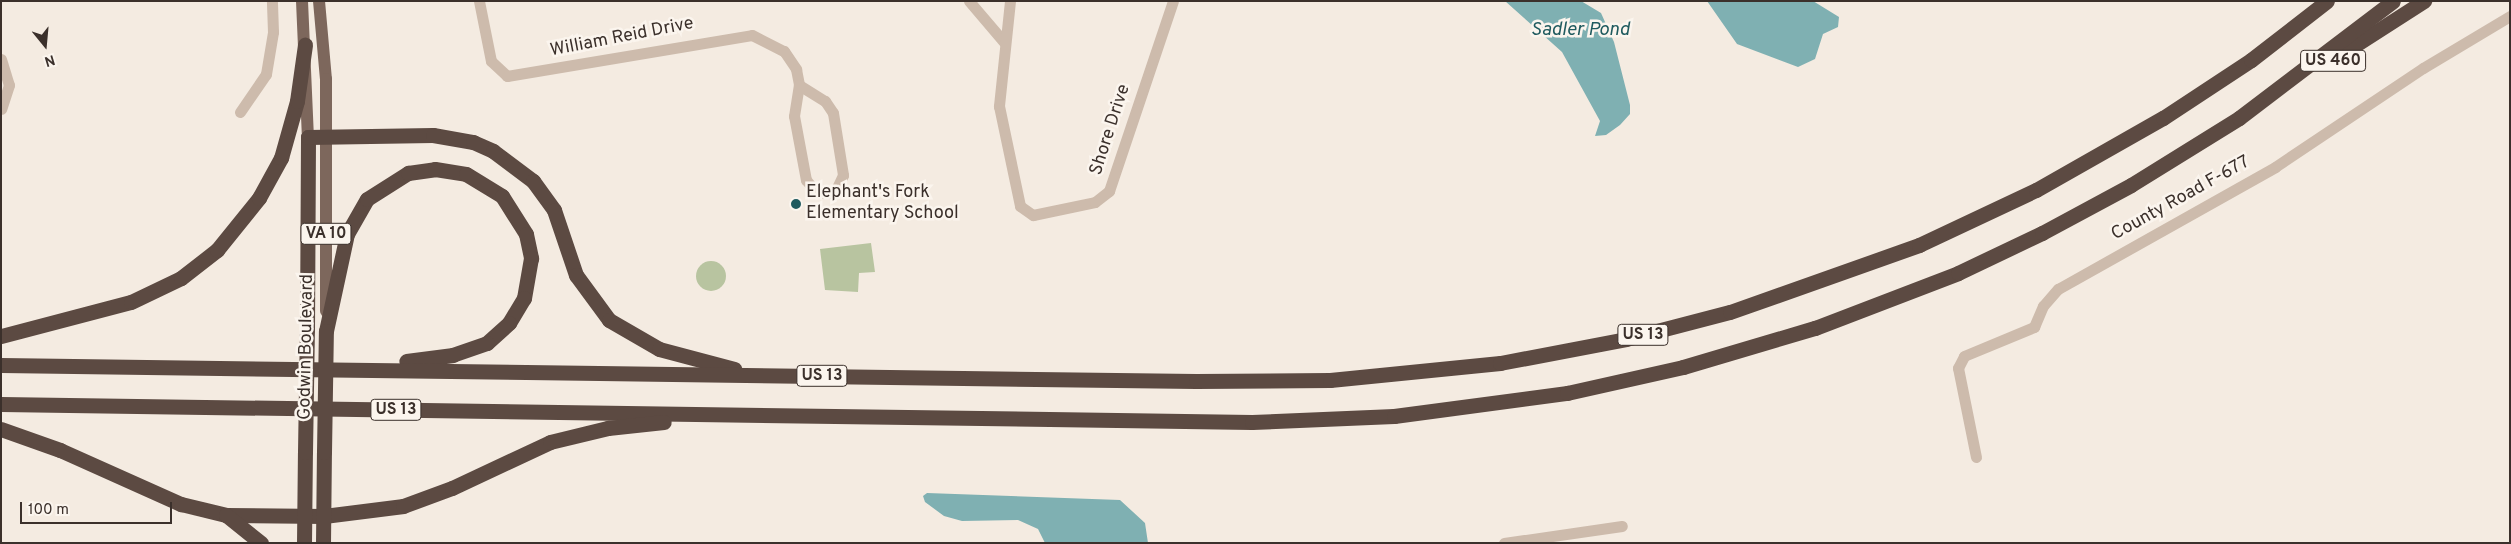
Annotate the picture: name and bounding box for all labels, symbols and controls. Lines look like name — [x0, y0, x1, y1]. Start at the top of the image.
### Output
street label: William Reid Drive — [548, 14, 696, 62]
north arrow — [20, 20, 70, 70]
water label: Sadler Pond — [1531, 20, 1629, 42]
road number: US 460 — [2299, 48, 2367, 74]
text: N — [42, 50, 57, 69]
street label: Shore Drive — [1086, 82, 1136, 178]
street label: County Road F-677 — [2108, 152, 2254, 246]
place label: Elephant's Fork Elementary School — [806, 183, 959, 225]
marker: Elephant's Fork Elementary School — [790, 198, 802, 210]
road number: VA 10 — [300, 220, 352, 248]
street label: Godwin Boulevard — [295, 274, 319, 420]
road number: US 13 — [1617, 322, 1669, 348]
road number: US 13 — [796, 362, 848, 390]
road number: US 13 — [370, 396, 422, 424]
scale bar — [22, 492, 175, 524]
text: 100 m — [28, 501, 69, 520]

